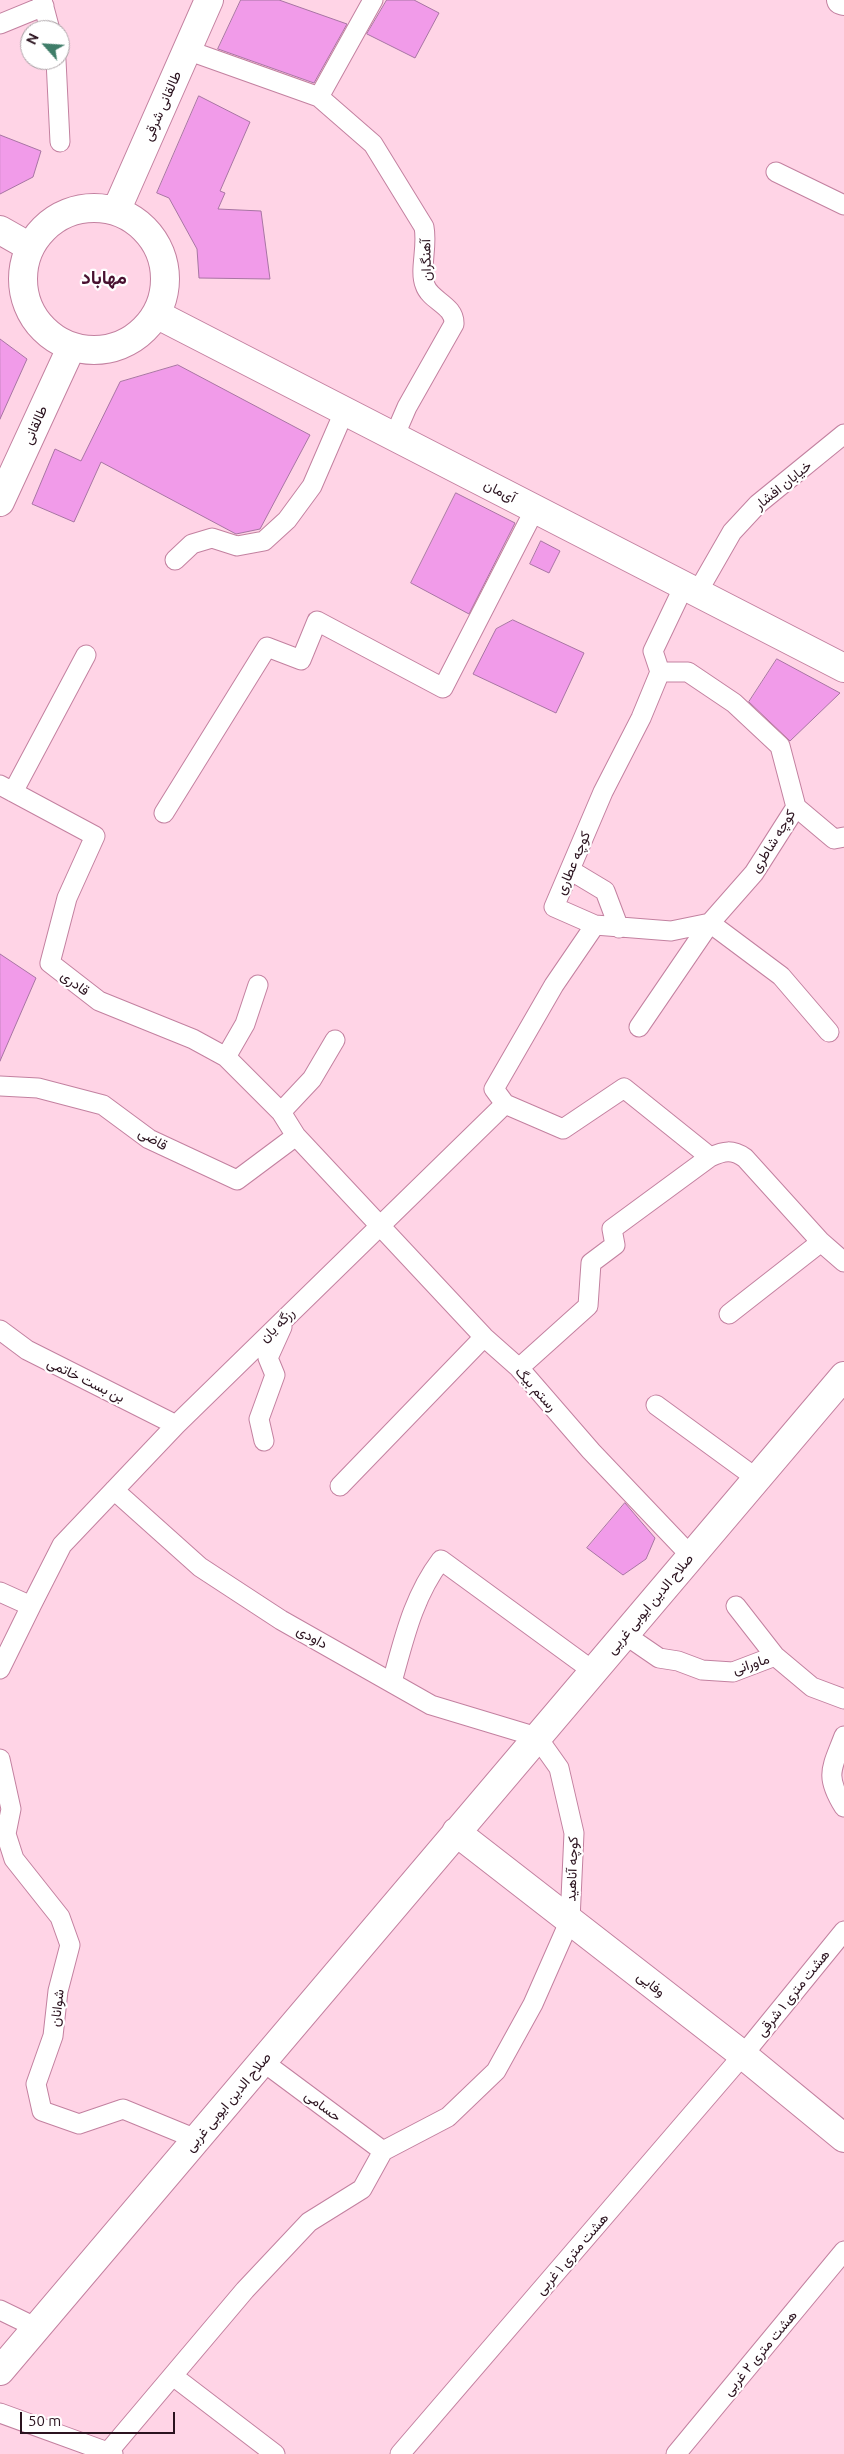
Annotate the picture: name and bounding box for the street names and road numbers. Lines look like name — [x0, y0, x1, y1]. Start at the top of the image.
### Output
street label: طالقانی شرقی — [139, 68, 185, 144]
street label: آهنگران — [417, 239, 435, 281]
street label: طالقانی — [19, 403, 51, 447]
street label: خیابان افشار — [751, 457, 815, 513]
street label: آی‌مان — [481, 476, 519, 506]
street label: کوچه شاطری — [747, 806, 799, 876]
street label: کوچه عطاری — [552, 829, 594, 897]
street label: قادری — [57, 967, 93, 999]
street label: قاضی — [135, 1124, 171, 1154]
street label: رزگه یان — [256, 1304, 298, 1346]
street label: بن بست خاتمی — [44, 1354, 128, 1406]
street label: رستم بیگ — [512, 1363, 560, 1415]
street label: صلاح الدین ایوبی غریی — [603, 1550, 697, 1658]
street label: داودی — [294, 1622, 330, 1652]
street label: ماورانی — [731, 1650, 771, 1678]
street label: کوچه آناهید — [562, 1836, 582, 1902]
street label: هشت متری ۱ شرقی — [753, 1946, 833, 2040]
street label: وفایی — [633, 1968, 669, 2000]
street label: شوانان — [46, 1988, 68, 2028]
street label: صلاح الدین ایوبی غربی — [181, 2049, 275, 2155]
street label: حسامی — [301, 2087, 345, 2125]
street label: هشت متری ۱ غربی — [532, 2210, 612, 2298]
street label: هشت متری ۲ غربی — [719, 2307, 801, 2399]

